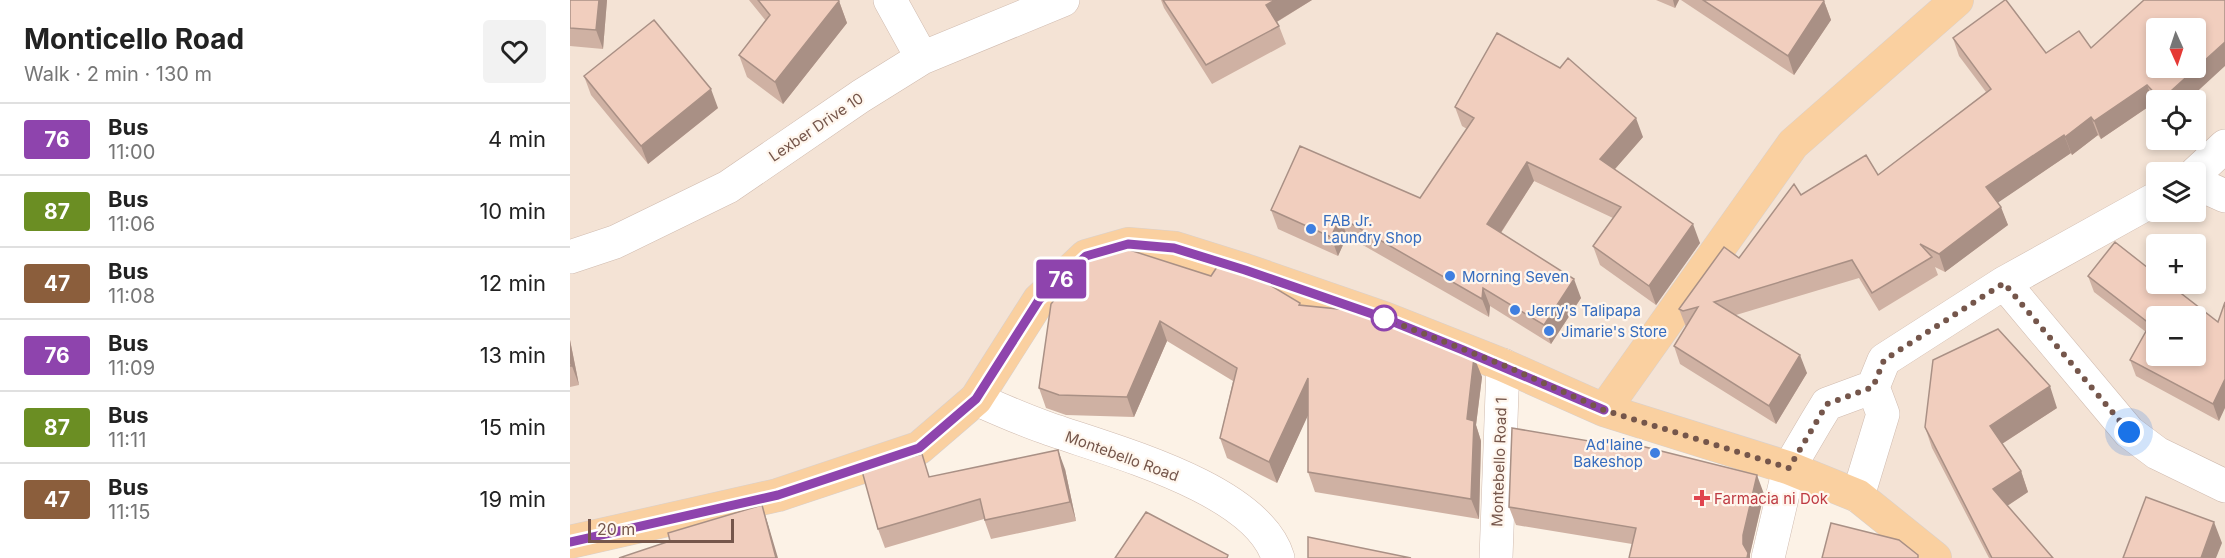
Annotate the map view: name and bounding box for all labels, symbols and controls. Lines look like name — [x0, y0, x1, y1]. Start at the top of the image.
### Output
north arrow — [2146, 18, 2206, 78]
map controls — [2146, 18, 2206, 366]
button: heart — [483, 20, 546, 83]
text: Monticello Road — [24, 22, 244, 56]
text: Walk · 2 min · 130 m — [24, 62, 212, 86]
street label: Lexber Drive 10 — [765, 88, 867, 166]
button: locate — [2146, 90, 2206, 150]
text: Bus — [108, 114, 149, 140]
text: 4 min — [488, 126, 546, 152]
text: 76 — [44, 127, 70, 152]
text: 11:00 — [108, 140, 155, 164]
button: layers — [2146, 162, 2206, 222]
text: Bus — [108, 186, 149, 212]
text: 10 min — [479, 198, 546, 224]
text: 87 — [44, 199, 70, 224]
place label: FAB Jr. Laundry Shop — [1323, 211, 1422, 247]
text: 11:06 — [108, 212, 155, 236]
marker: FAB Jr. Laundry Shop — [1304, 222, 1318, 236]
button: + — [2146, 234, 2206, 294]
text: Bus — [108, 258, 149, 284]
line badge: 76 — [1034, 260, 1088, 298]
text: 76 — [1048, 267, 1074, 292]
place label: Morning Seven — [1462, 267, 1569, 286]
marker: Morning Seven — [1443, 269, 1457, 283]
text: 12 min — [480, 270, 546, 296]
text: 47 — [44, 271, 70, 296]
text: 11:08 — [108, 284, 155, 308]
place label: Jerry's Talipapa — [1527, 301, 1641, 320]
marker: Jerry's Talipapa — [1508, 303, 1522, 317]
unlabelled marker — [1371, 305, 1397, 331]
button: − — [2146, 306, 2206, 366]
place label: Jimarie's Store — [1561, 322, 1667, 341]
marker: Jimarie's Store — [1542, 324, 1556, 338]
text: Bus — [108, 330, 149, 356]
text: 13 min — [480, 342, 546, 368]
text: 76 — [44, 343, 70, 368]
text: 11:09 — [108, 356, 155, 380]
street label: Montebello Road 1 — [1487, 397, 1511, 527]
text: Bus — [108, 402, 149, 428]
text: 15 min — [480, 414, 546, 440]
text: 87 — [44, 415, 70, 440]
your location — [2114, 417, 2144, 447]
street label: Montebello Road — [1063, 427, 1181, 485]
text: 11:11 — [108, 428, 146, 452]
place label: Ad'laine Bakeshop — [1573, 435, 1643, 471]
marker: Ad'laine Bakeshop — [1648, 446, 1662, 460]
text: Bus — [108, 474, 149, 500]
text: 19 min — [480, 486, 546, 512]
text: 47 — [44, 487, 70, 512]
place label: Farmacia ni Dok — [1714, 489, 1829, 508]
marker: Farmacia ni Dok — [1695, 491, 1709, 505]
text: 11:15 — [108, 500, 150, 524]
scale bar — [588, 516, 734, 544]
text: 20 m — [597, 519, 635, 539]

